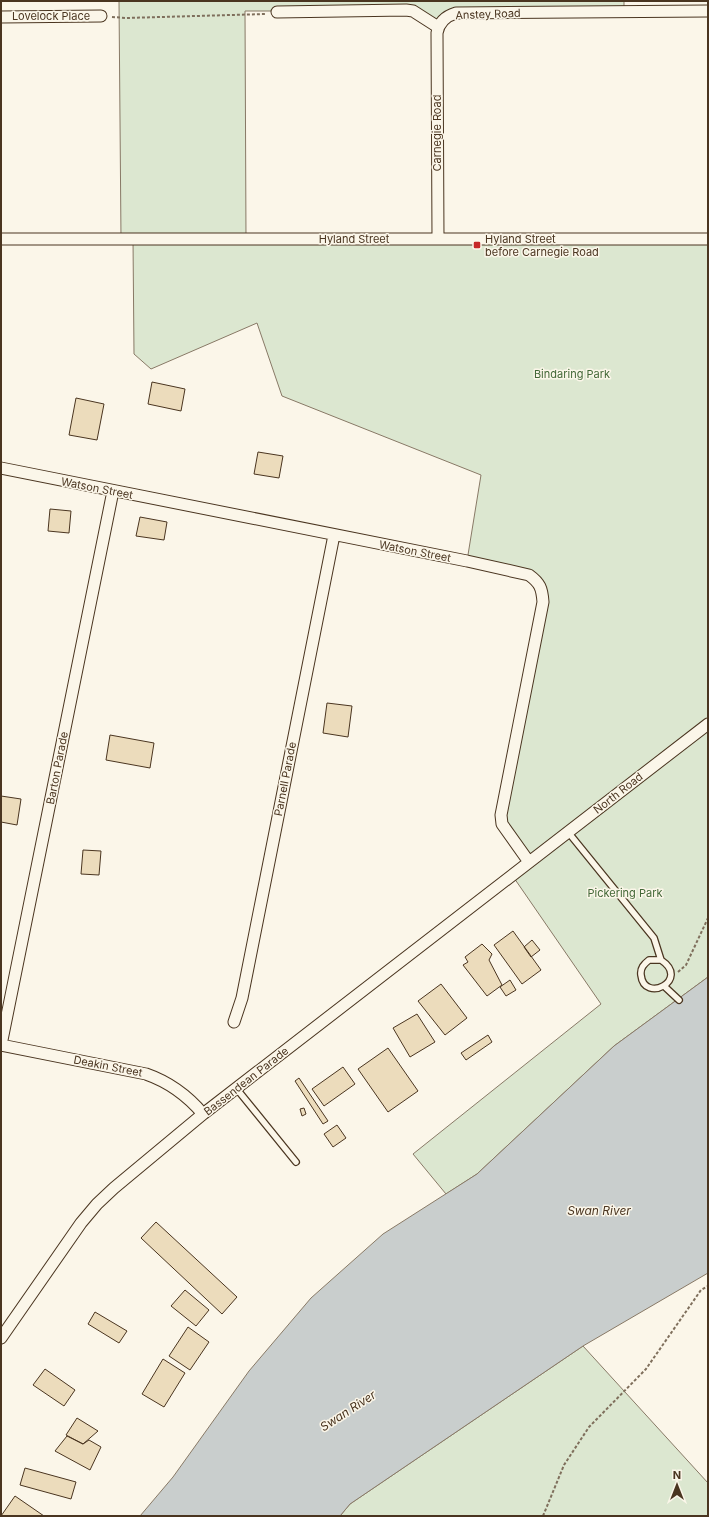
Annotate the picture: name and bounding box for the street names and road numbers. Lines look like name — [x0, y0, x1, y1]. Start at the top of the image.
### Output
street label: Anstey Road — [455, 6, 521, 22]
street label: Lovelock Place — [12, 9, 90, 23]
street label: Carnegie Road — [430, 95, 444, 171]
street label: Hyland Street — [319, 232, 390, 246]
street label: Watson Street — [60, 474, 135, 502]
street label: Watson Street — [378, 537, 453, 565]
street label: Barton Parade — [43, 730, 71, 806]
street label: Parnell Parade — [271, 741, 299, 817]
street label: North Road — [590, 769, 646, 817]
street label: Bassendean Parade — [201, 1044, 291, 1118]
street label: Deakin Street — [72, 1052, 144, 1080]

